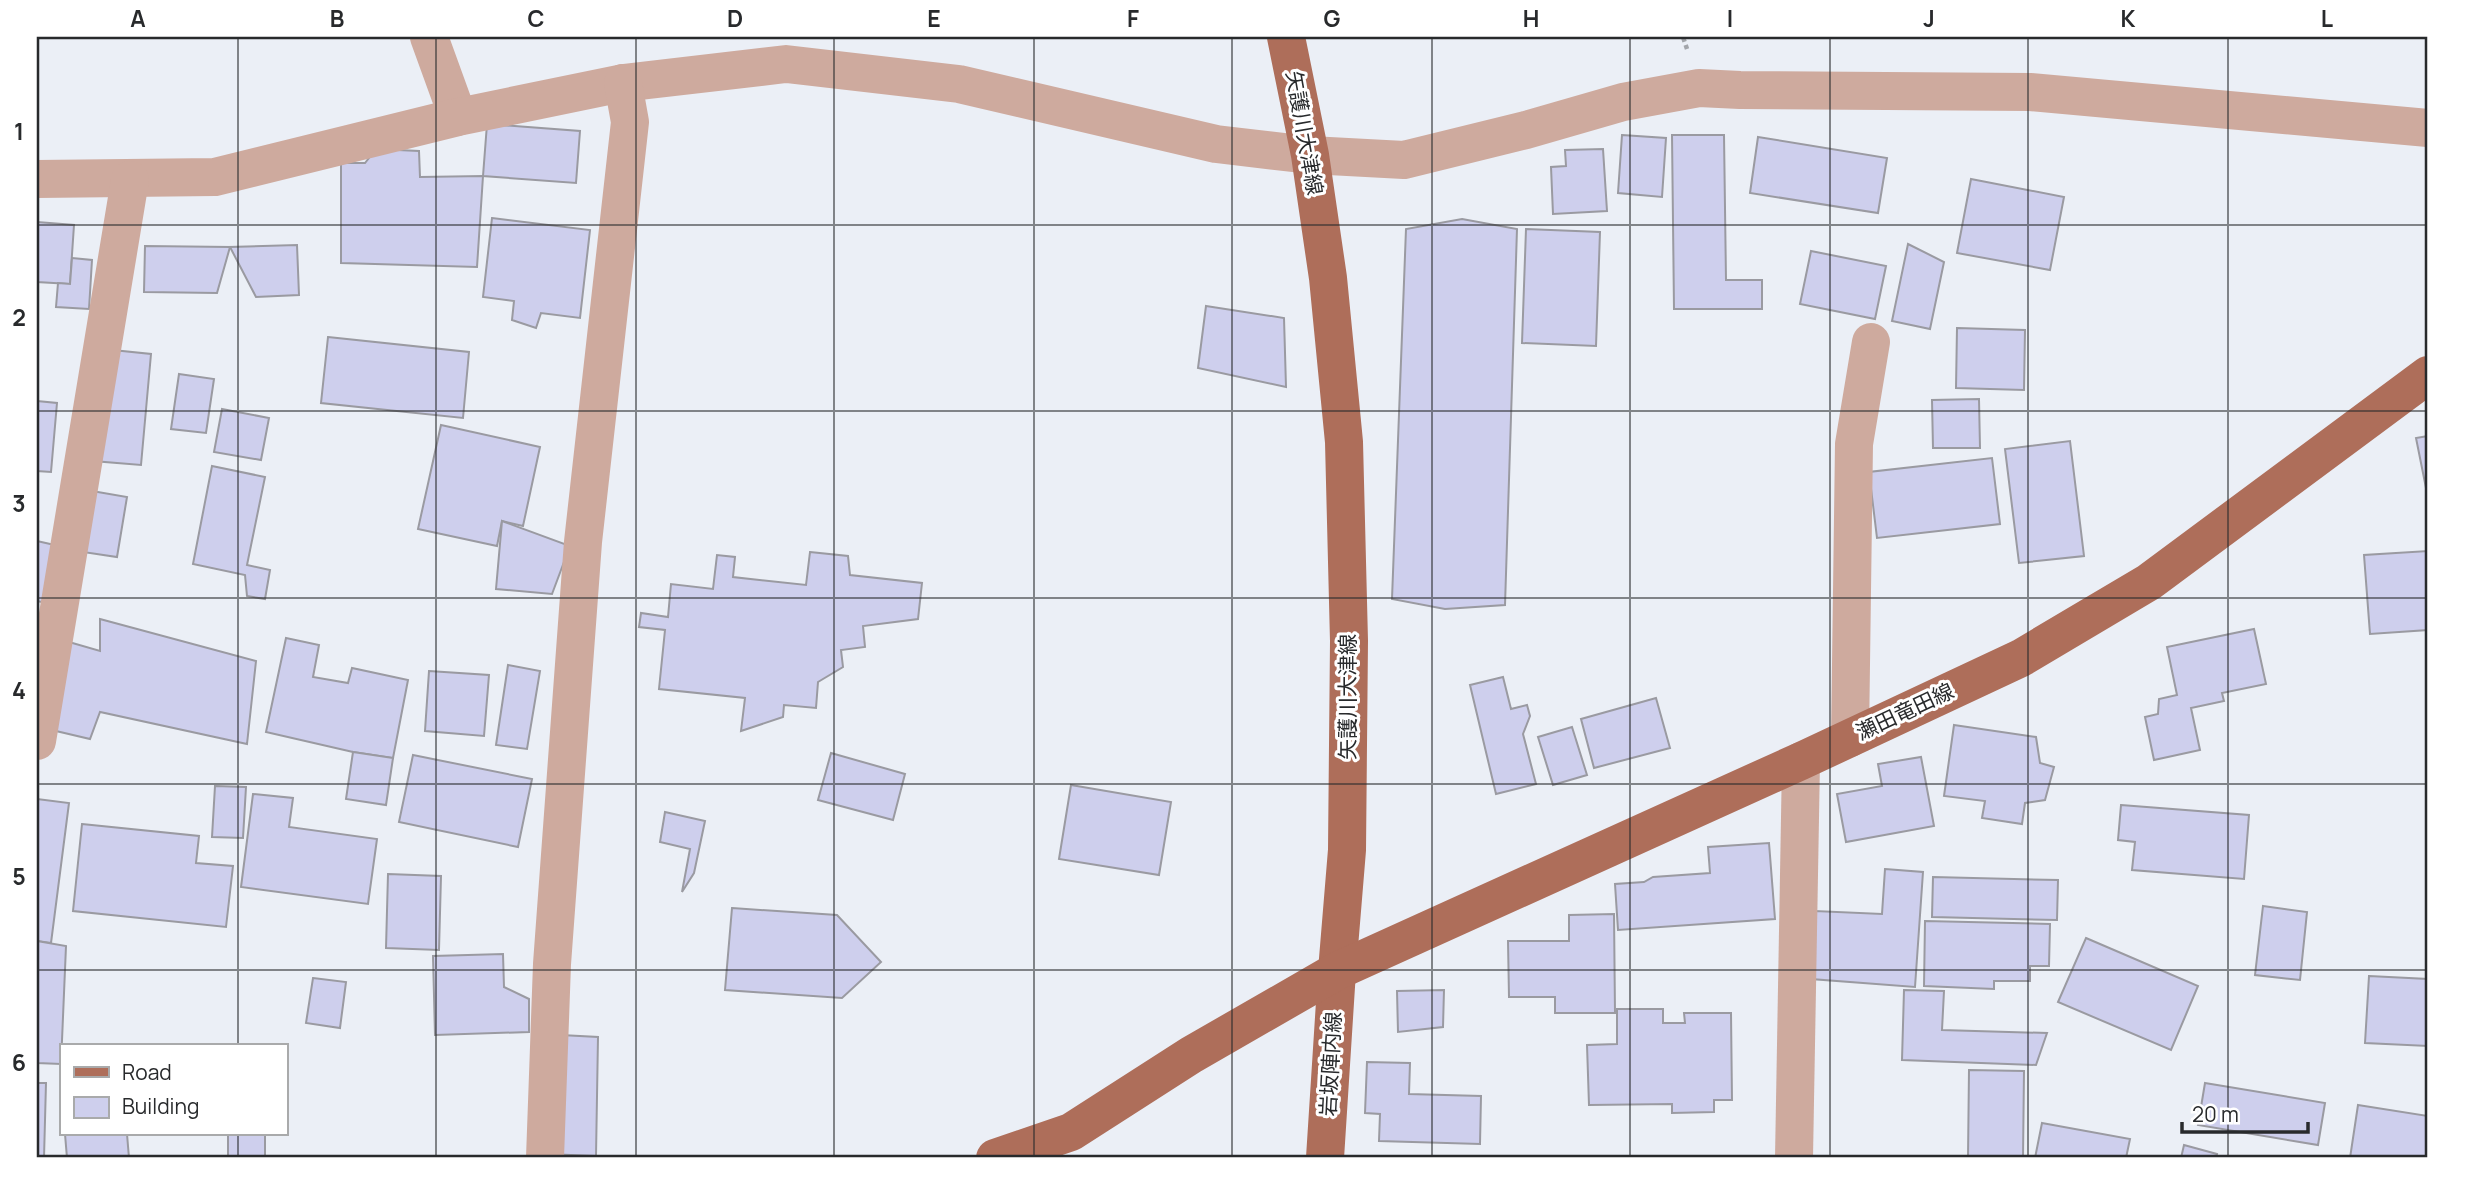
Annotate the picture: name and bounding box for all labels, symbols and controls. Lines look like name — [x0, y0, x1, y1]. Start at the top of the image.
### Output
text: A — [130, 2, 146, 34]
text: B — [330, 2, 344, 34]
text: C — [528, 2, 545, 34]
text: D — [727, 2, 743, 34]
text: E — [927, 2, 941, 34]
text: F — [1127, 2, 1139, 34]
text: G — [1324, 2, 1341, 34]
text: H — [1523, 2, 1539, 34]
text: I — [1727, 2, 1733, 34]
text: J — [1923, 2, 1935, 34]
text: K — [2121, 2, 2136, 34]
text: L — [2321, 2, 2333, 34]
street label: 矢護川大津線 — [1280, 68, 1330, 197]
text: 1 — [14, 115, 24, 147]
text: 2 — [12, 301, 26, 333]
text: 3 — [12, 487, 26, 519]
street label: 矢護川大津線 — [1333, 634, 1361, 760]
text: 4 — [12, 674, 26, 706]
street label: 瀬田竜田線 — [1851, 676, 1958, 746]
text: 5 — [12, 860, 26, 892]
street label: 岩坂陣内線 — [1313, 1011, 1347, 1117]
legend — [60, 1044, 287, 1136]
text: 6 — [12, 1046, 26, 1078]
text: Road — [122, 1058, 172, 1086]
scale bar — [2182, 1090, 2308, 1134]
text: Building — [122, 1092, 199, 1120]
text: 20 m — [2192, 1100, 2239, 1128]

